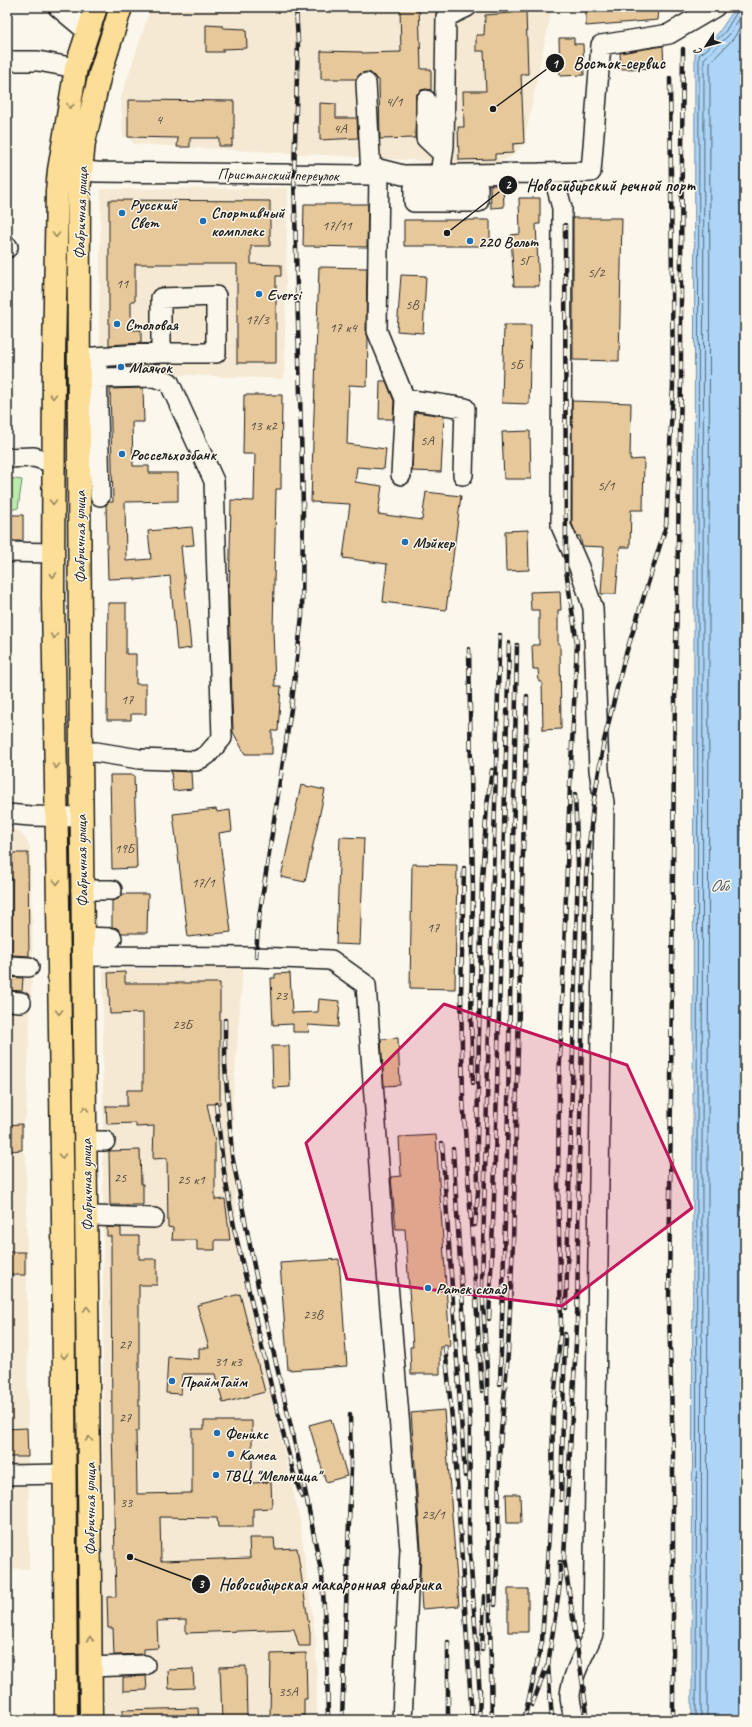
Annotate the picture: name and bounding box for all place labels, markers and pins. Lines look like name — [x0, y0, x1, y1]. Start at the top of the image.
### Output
callout: Восток-сервис — [545, 49, 673, 78]
callout: Новосибирский речной порт — [498, 170, 703, 199]
place label: Русский Свет — [130, 195, 178, 233]
place label: Спортивный комплекс — [211, 203, 285, 241]
marker: Русский Свет — [117, 208, 127, 218]
marker: Спортивный комплекс — [198, 216, 208, 226]
place label: 220 Вольт — [478, 232, 539, 252]
marker: 220 Вольт — [465, 236, 475, 246]
place label: Eversi — [267, 285, 302, 305]
marker: Eversi — [254, 289, 264, 299]
place label: Столовая — [125, 315, 179, 335]
marker: Столовая — [112, 319, 122, 329]
place label: Маячок — [129, 358, 173, 378]
marker: Маячок — [116, 362, 126, 372]
place label: Россельхозбанк — [130, 445, 217, 465]
marker: Россельхозбанк — [117, 449, 127, 459]
place label: Мэйкер — [413, 533, 456, 553]
marker: Мэйкер — [400, 537, 410, 547]
place label: Ратек склад — [436, 1279, 508, 1299]
marker: Ратек склад — [423, 1283, 433, 1293]
place label: ПраймТайм — [180, 1372, 248, 1392]
marker: ПраймТайм — [167, 1376, 177, 1386]
place label: Феникс — [225, 1424, 269, 1444]
marker: Феникс — [212, 1428, 222, 1438]
place label: Камеа — [239, 1445, 277, 1465]
marker: Камеа — [226, 1449, 236, 1459]
place label: ТВЦ "Мельница" — [224, 1466, 325, 1486]
marker: ТВЦ "Мельница" — [211, 1470, 221, 1480]
callout: Новосибирская макаронная фабрика — [191, 1569, 450, 1598]

